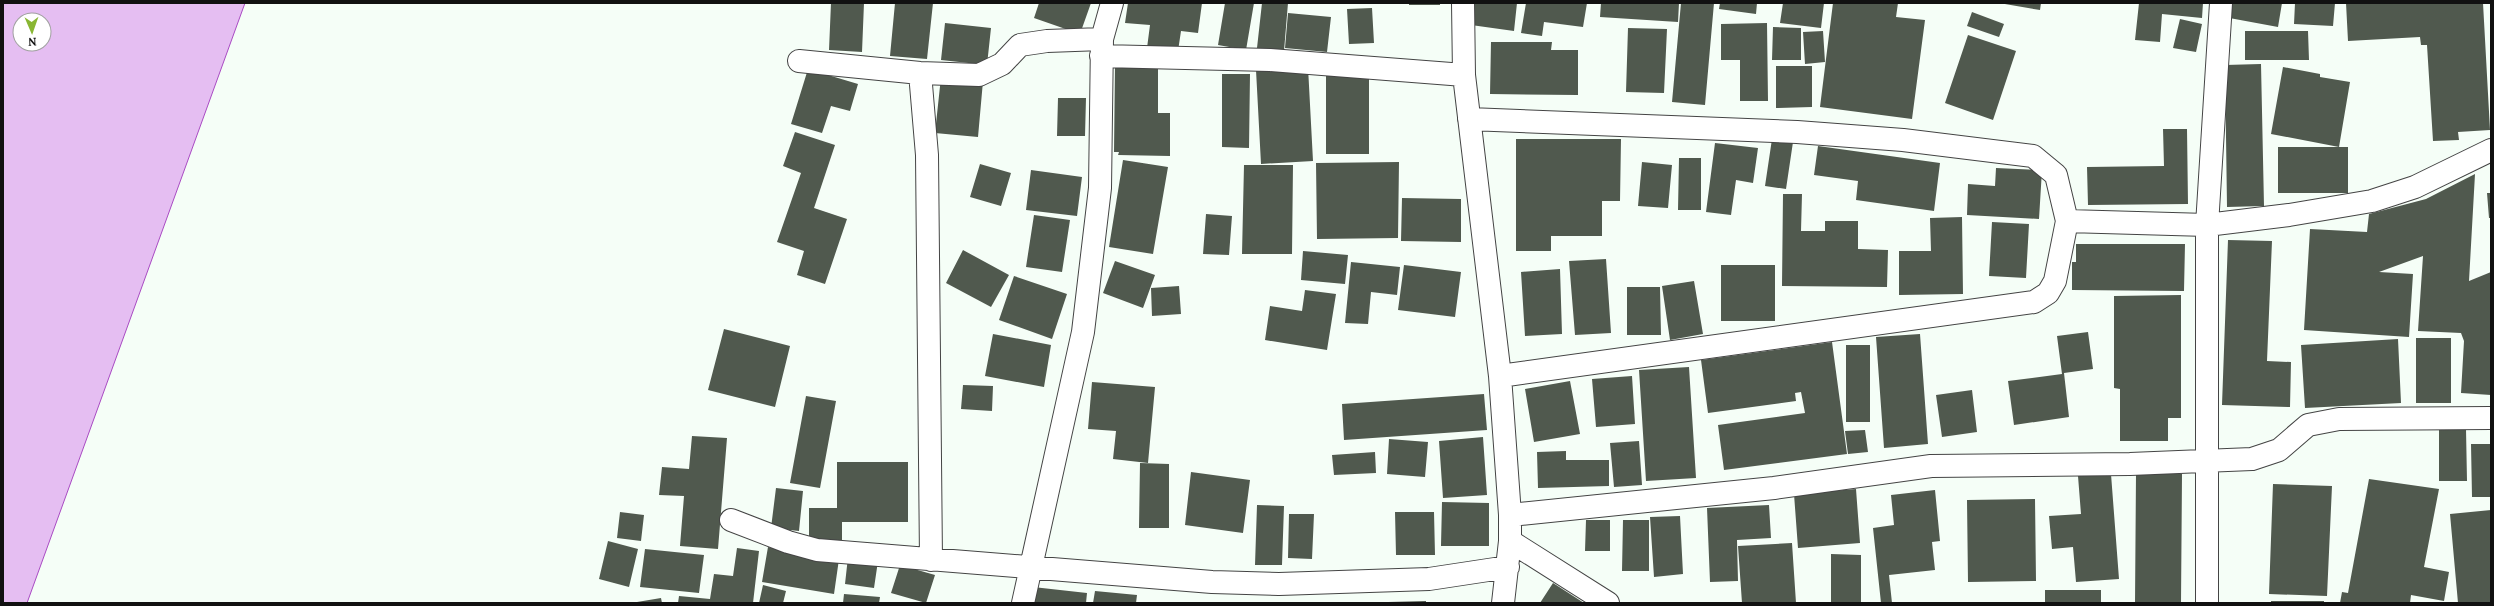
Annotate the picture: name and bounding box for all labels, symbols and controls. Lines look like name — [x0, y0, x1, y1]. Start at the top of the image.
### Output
north arrow — [12, 12, 52, 52]
text: N — [27, 35, 37, 49]

